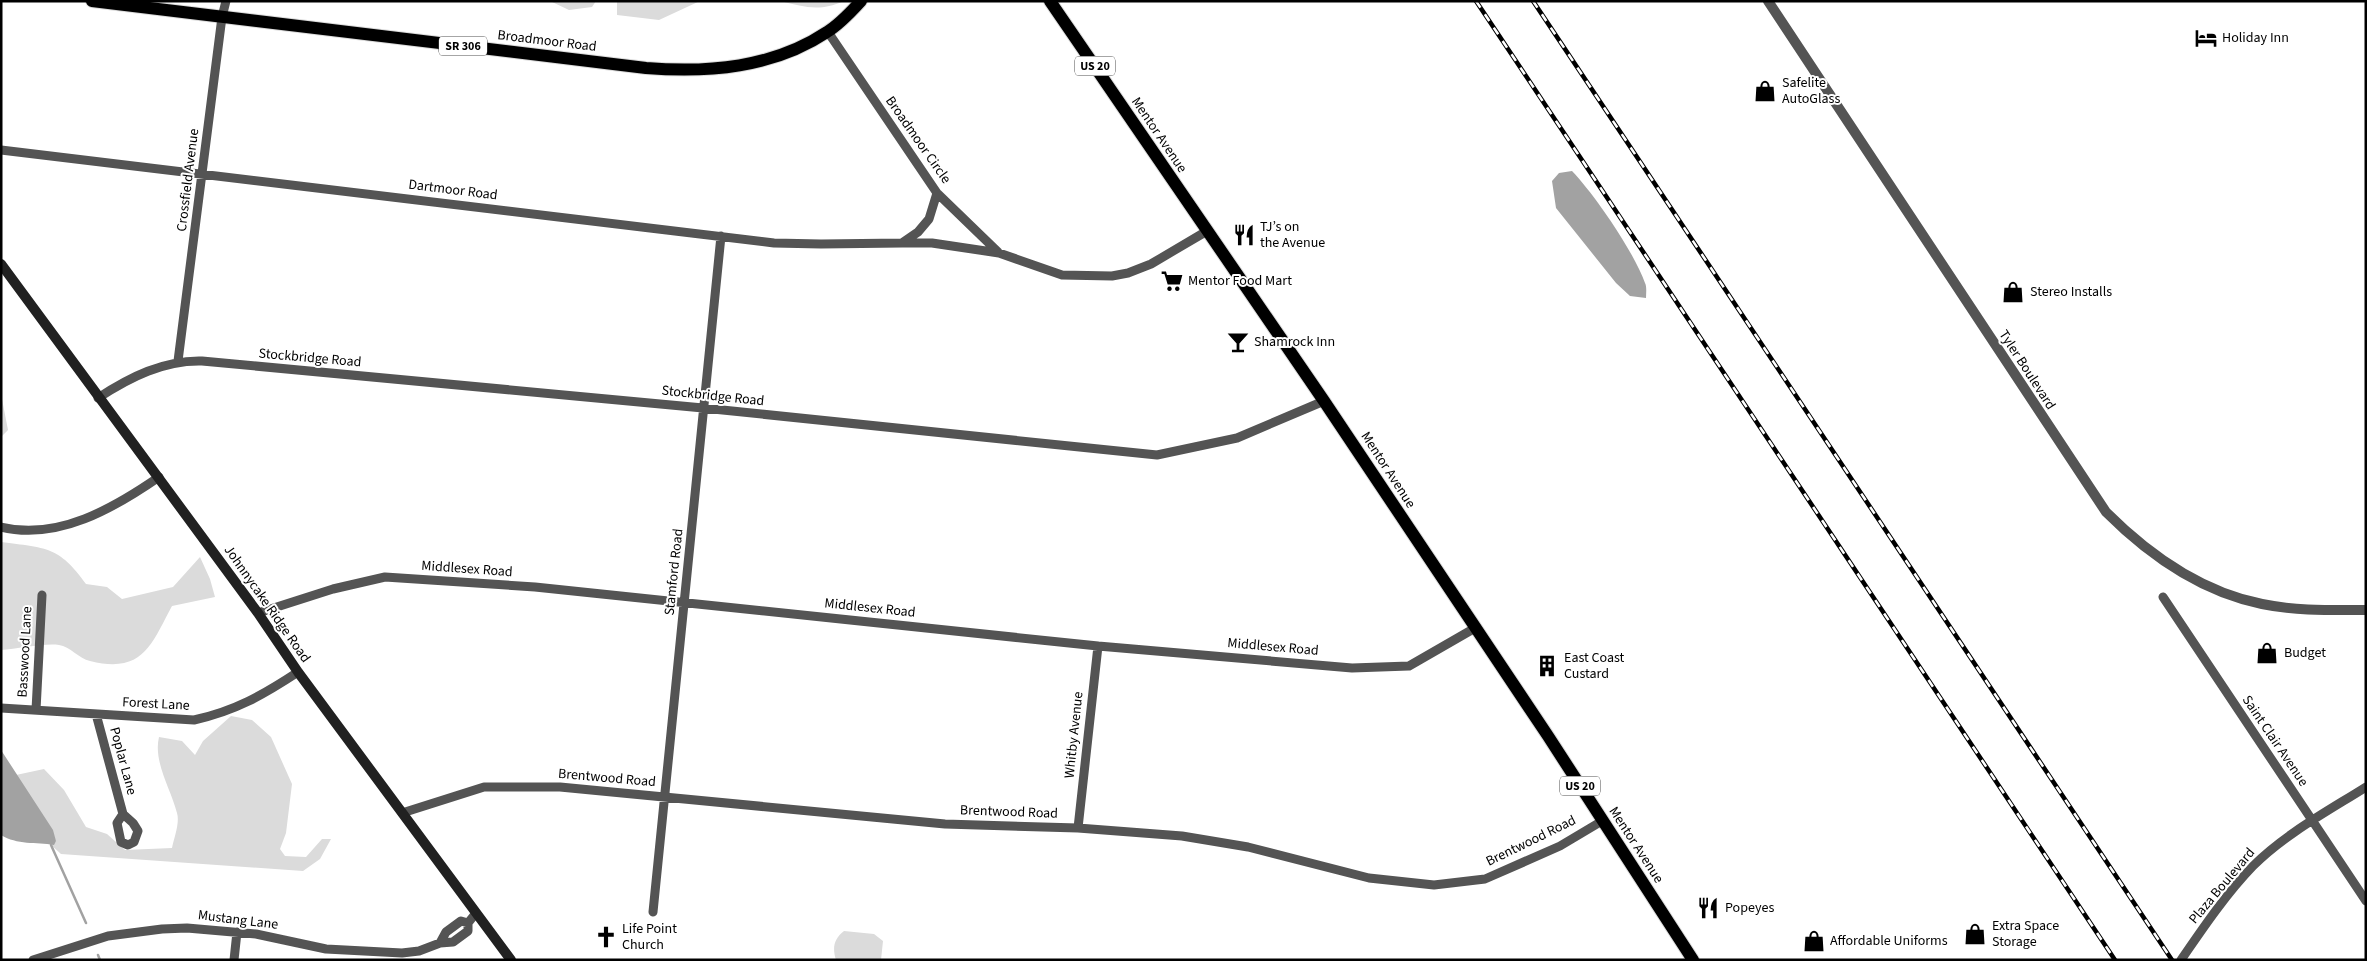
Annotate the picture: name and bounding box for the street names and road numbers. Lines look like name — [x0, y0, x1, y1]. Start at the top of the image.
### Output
street label: Broadmoor Road — [496, 25, 598, 57]
road number: SR 306 — [439, 36, 487, 56]
road number: US 20 — [1075, 56, 1115, 76]
street label: Broadmoor Circle — [880, 92, 956, 188]
street label: Mentor Avenue — [1126, 93, 1192, 177]
street label: Crossfield Avenue — [172, 127, 204, 233]
street label: Dartmoor Road — [407, 175, 499, 205]
street label: Tyler Boulevard — [1994, 326, 2060, 414]
street label: Stockbridge Road — [258, 344, 362, 372]
street label: Stockbridge Road — [661, 381, 765, 411]
street label: Mentor Avenue — [1356, 428, 1420, 512]
street label: Stamford Road — [660, 528, 688, 616]
street label: Johnnycake Ridge Road — [219, 541, 315, 667]
street label: Middlesex Road — [421, 556, 513, 582]
street label: Middlesex Road — [823, 593, 917, 623]
street label: Basswood Lane — [13, 606, 37, 698]
street label: Middlesex Road — [1227, 633, 1319, 661]
street label: Whitby Avenue — [1060, 691, 1088, 779]
street label: Saint Clair Avenue — [2237, 691, 2313, 791]
street label: Forest Lane — [122, 692, 190, 716]
street label: Poplar Lane — [104, 725, 142, 797]
street label: Brentwood Road — [557, 764, 657, 792]
road number: US 20 — [1560, 776, 1600, 796]
street label: Brentwood Road — [960, 800, 1058, 824]
street label: Mentor Avenue — [1604, 803, 1668, 887]
street label: Brentwood Road — [1483, 811, 1579, 871]
street label: Plaza Boulevard — [2184, 844, 2260, 928]
street label: Mustang Lane — [197, 905, 279, 935]

